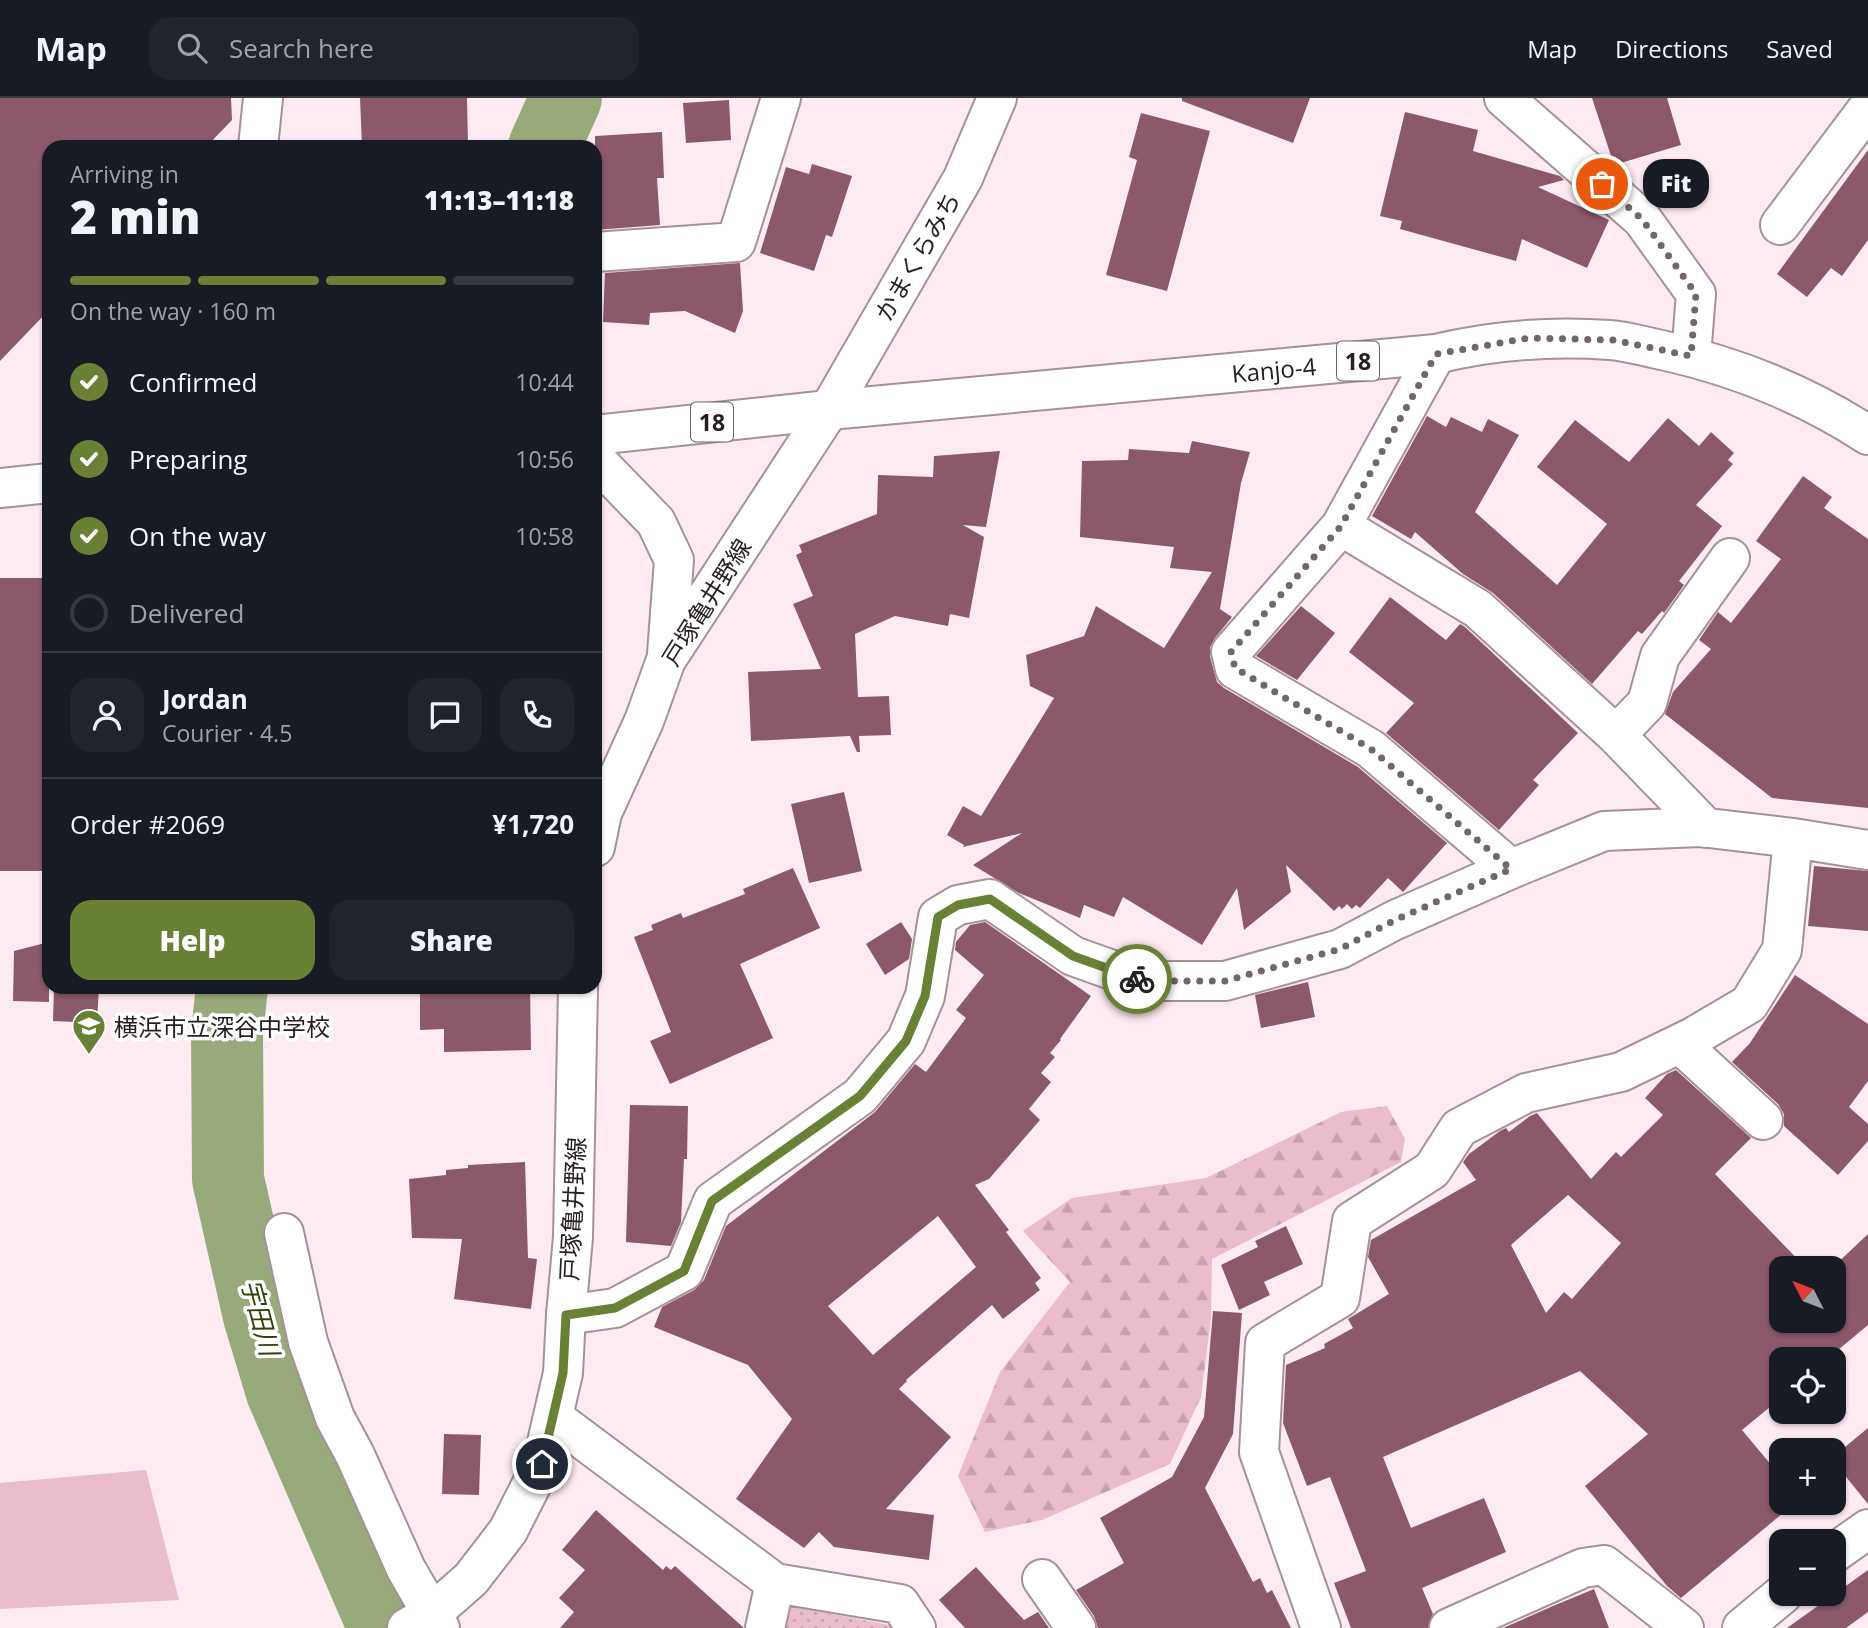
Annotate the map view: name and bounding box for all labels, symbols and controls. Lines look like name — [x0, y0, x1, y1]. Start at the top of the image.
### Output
search box — [149, 17, 639, 80]
text: Map — [35, 26, 107, 71]
icon: search — [173, 29, 211, 67]
text: Search here — [229, 30, 374, 66]
text: Map — [1527, 32, 1577, 65]
text: Directions — [1615, 32, 1728, 65]
text: Saved — [1766, 32, 1833, 65]
pin — [1572, 154, 1632, 214]
text: Arriving in — [70, 158, 179, 190]
callout: Fit — [1644, 160, 1710, 208]
icon: bag — [1583, 165, 1621, 203]
text: Fit — [1661, 167, 1691, 199]
text: 11:13–11:18 — [424, 182, 574, 218]
text: 2 min — [70, 185, 201, 247]
street label: かまくらみち — [867, 185, 967, 327]
text: On the way · 160 m — [70, 295, 276, 327]
road number: 18 — [1337, 342, 1379, 380]
street label: Kanjo-4 — [1230, 349, 1318, 389]
icon: check — [70, 363, 108, 401]
text: Confirmed — [129, 364, 257, 400]
text: 10:44 — [515, 366, 574, 398]
road number: 18 — [691, 402, 733, 442]
icon: check — [70, 440, 108, 478]
text: Preparing — [129, 441, 247, 477]
text: 10:56 — [515, 443, 574, 475]
icon: check — [70, 517, 108, 555]
text: On the way — [129, 518, 266, 554]
text: 10:58 — [515, 520, 574, 552]
street label: 戸塚亀井野線 — [654, 532, 758, 672]
text: Delivered — [129, 595, 244, 631]
button: person — [70, 678, 144, 752]
button: chat — [408, 678, 482, 752]
button: phone — [500, 678, 574, 752]
text: Jordan — [162, 681, 248, 717]
text: Courier · 4.5 — [162, 717, 292, 749]
text: Order #2069 — [70, 806, 225, 842]
text: ¥1,720 — [492, 806, 574, 842]
button: Help — [70, 900, 315, 980]
button: Share — [329, 900, 574, 980]
courier — [1102, 944, 1172, 1014]
icon: bike — [1118, 960, 1156, 998]
school or university icon: 横浜市立深谷中学校 — [70, 1007, 108, 1056]
place label: 横浜市立深谷中学校 — [114, 1010, 330, 1043]
street label: 戸塚亀井野線 — [552, 1136, 592, 1282]
north arrow — [1769, 1256, 1846, 1334]
map controls — [1769, 1256, 1846, 1606]
water label: 宇田川 — [234, 1275, 289, 1362]
button: locate — [1769, 1347, 1846, 1424]
pin — [512, 1434, 572, 1494]
button: + — [1769, 1438, 1846, 1515]
icon: home — [523, 1445, 561, 1483]
button: − — [1769, 1529, 1846, 1606]

